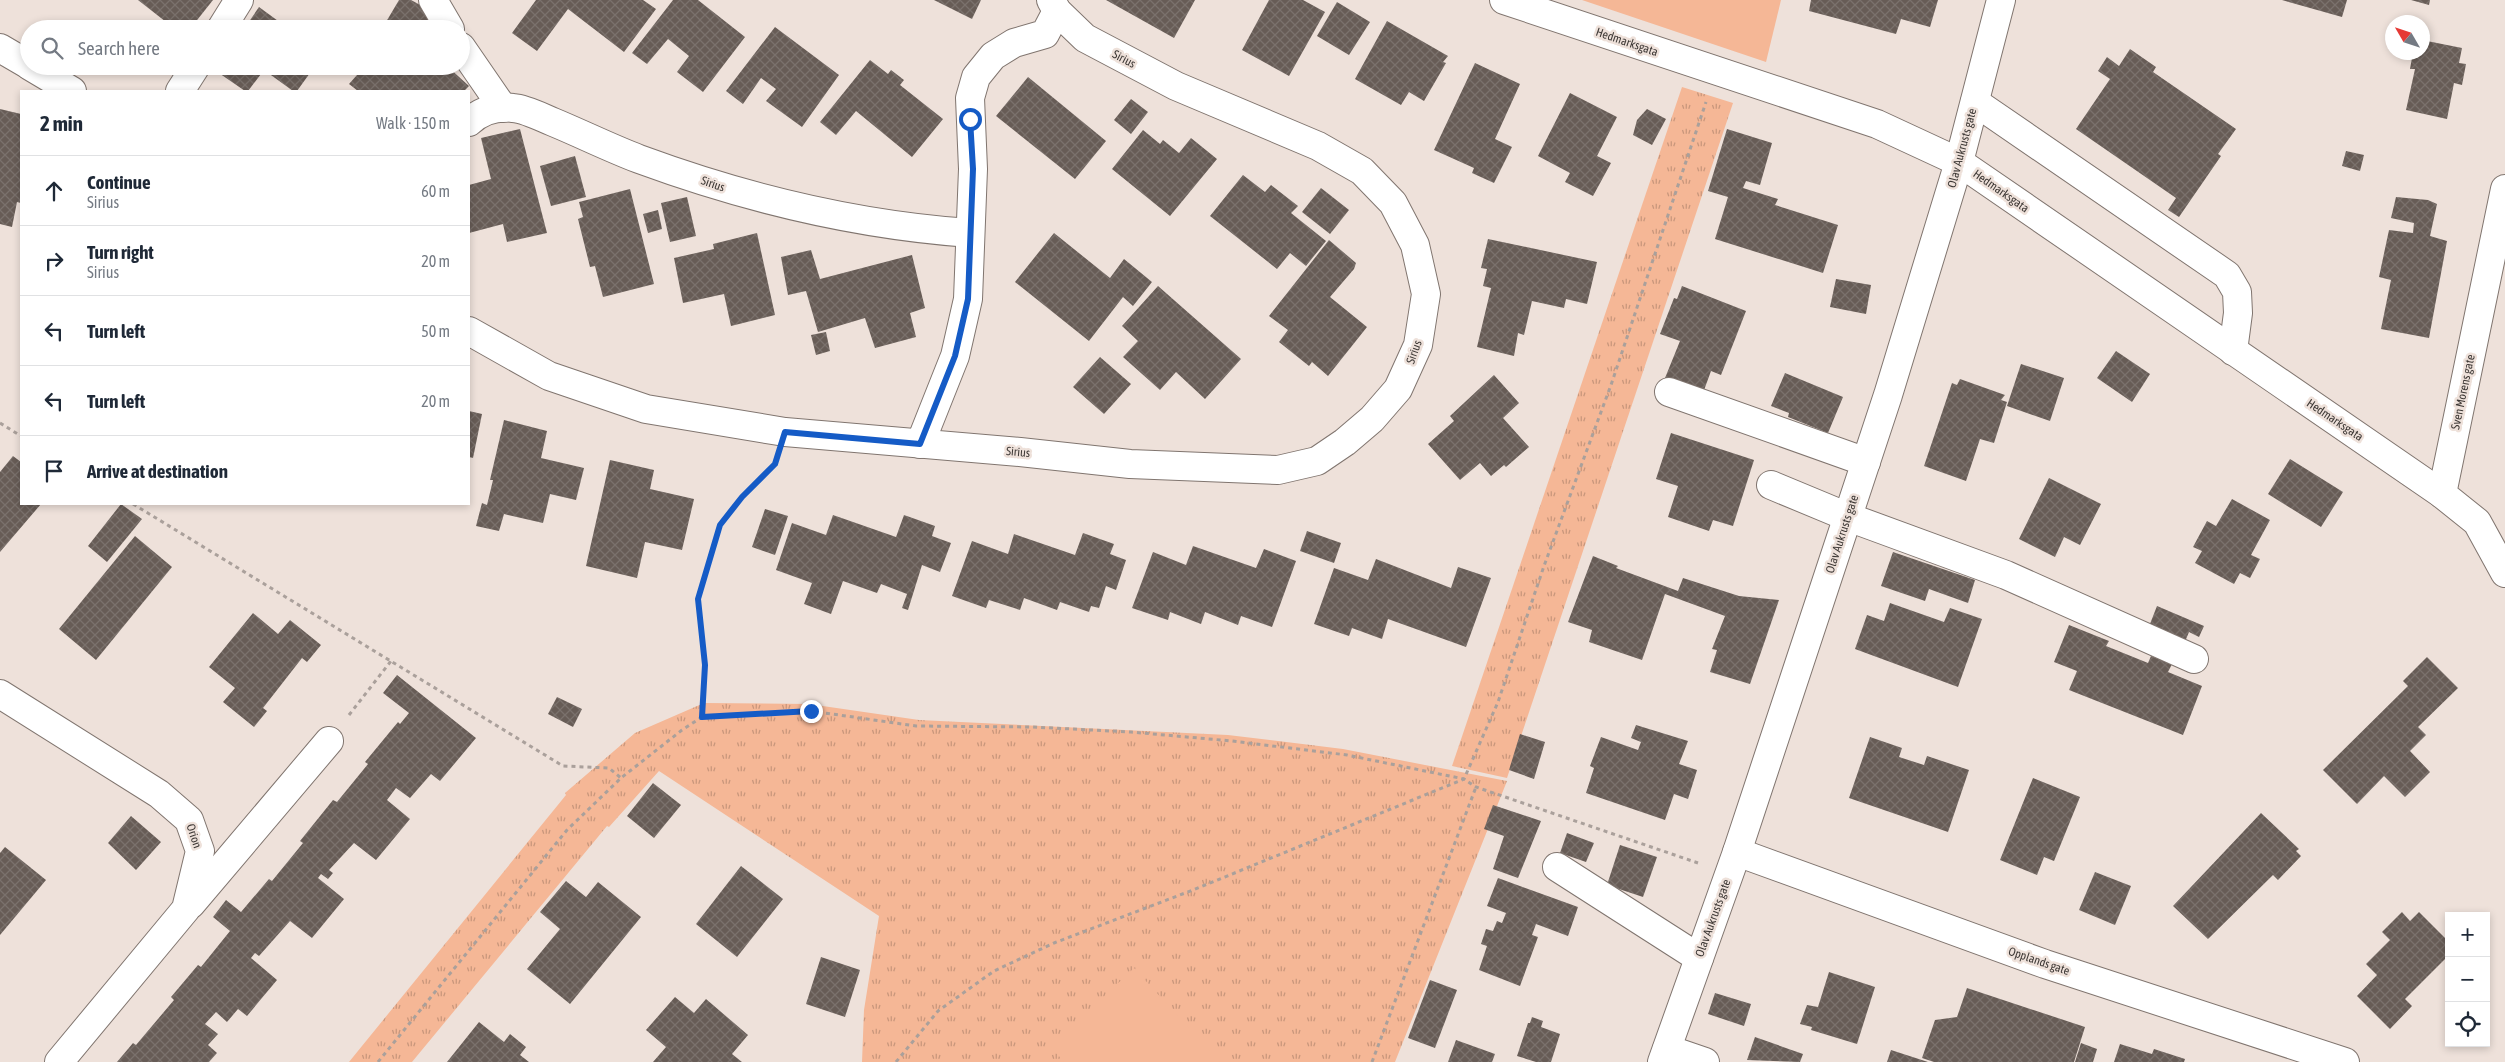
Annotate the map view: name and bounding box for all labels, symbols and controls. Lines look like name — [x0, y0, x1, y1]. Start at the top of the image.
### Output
north arrow — [2385, 15, 2430, 60]
search box — [20, 20, 470, 75]
street label: Hedmarksgata — [1594, 25, 1660, 59]
icon: search — [38, 34, 66, 62]
text: Search here — [78, 37, 160, 59]
street label: Sirius — [1110, 47, 1138, 71]
street label: Olav Aukrusts gate — [1945, 107, 1979, 189]
route start — [959, 108, 982, 131]
text: 2 min — [40, 111, 83, 135]
text: Walk · 150 m — [376, 114, 450, 132]
street label: Hedmarksgata — [1970, 167, 2032, 215]
text: Continue — [87, 171, 151, 193]
street label: Sirius — [699, 173, 727, 195]
icon: ahead — [40, 177, 68, 205]
text: 60 m — [421, 182, 450, 200]
text: Sirius — [87, 193, 119, 211]
text: Turn right — [87, 241, 154, 263]
icon: right — [40, 247, 68, 275]
text: 20 m — [421, 252, 450, 270]
text: Sirius — [87, 263, 119, 281]
icon: left — [40, 317, 68, 345]
text: Turn left — [87, 320, 145, 342]
text: 50 m — [421, 322, 450, 340]
street label: Sirius — [1403, 338, 1425, 366]
street label: Sven Morens gate — [2448, 353, 2478, 431]
icon: left — [40, 387, 68, 415]
text: Turn left — [87, 390, 145, 412]
text: 20 m — [421, 392, 450, 410]
street label: Hedmarksgata — [2304, 396, 2366, 444]
street label: Sirius — [1005, 444, 1031, 460]
icon: arrive — [40, 457, 68, 485]
text: Arrive at destination — [87, 460, 228, 482]
street label: Olav Aukrusts gate — [1823, 493, 1861, 575]
route end — [800, 700, 823, 723]
street label: Orion — [183, 822, 205, 850]
street label: Olav Aukrusts gate — [1692, 877, 1734, 959]
map controls — [2445, 912, 2490, 1047]
button: + — [2445, 912, 2490, 957]
street label: Opplands gate — [2007, 944, 2071, 978]
button: − — [2445, 957, 2490, 1002]
button: locate — [2445, 1002, 2490, 1047]

